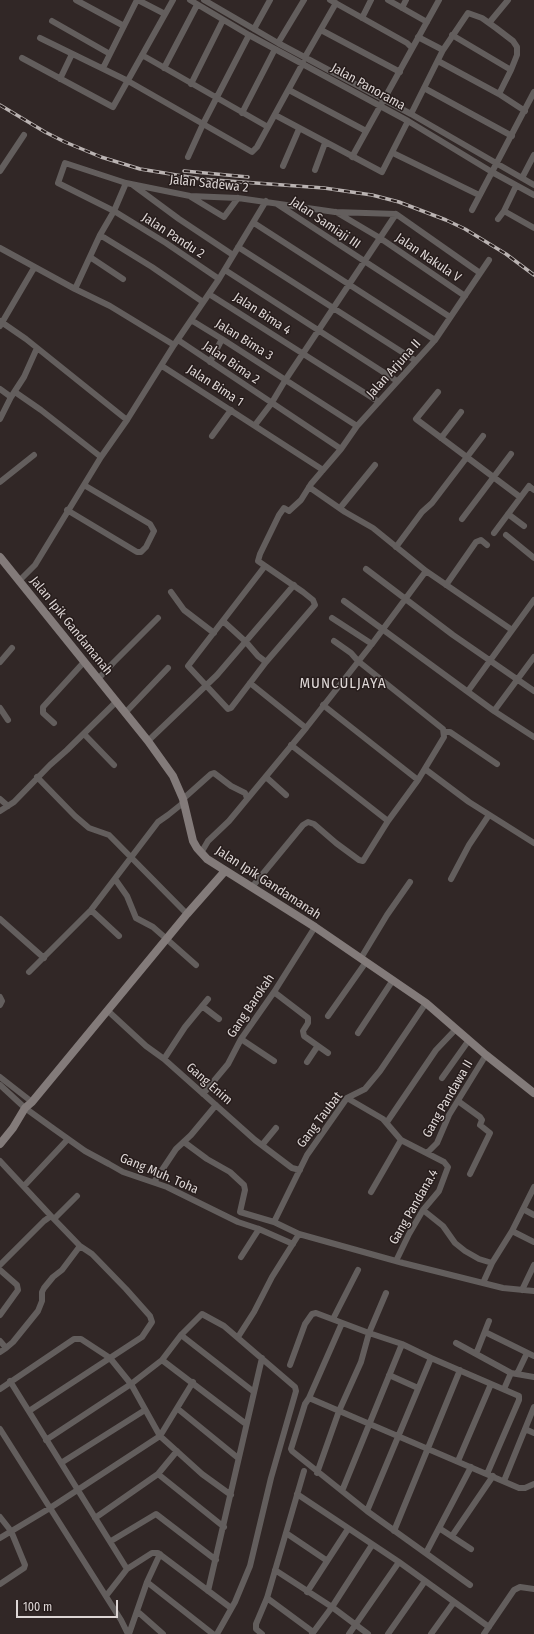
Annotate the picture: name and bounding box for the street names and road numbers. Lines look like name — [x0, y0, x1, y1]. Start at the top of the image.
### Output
street label: Jalan Panorama — [328, 60, 408, 114]
street label: Jalan Sadewa 2 — [169, 172, 249, 196]
street label: Jalan Samiaji III — [287, 194, 363, 252]
street label: Jalan Pandu 2 — [139, 210, 207, 262]
street label: Jalan Nakula V — [392, 230, 464, 286]
street label: Jalan Bima 4 — [230, 290, 294, 338]
street label: Jalan Bima 3 — [212, 316, 276, 364]
street label: Jalan Arjuna II — [363, 336, 425, 402]
street label: Jalan Bima 2 — [200, 338, 262, 388]
street label: Jalan Bima 1 — [184, 362, 246, 410]
street label: Jalan Ipik Gandamanah — [26, 573, 116, 679]
street label: Jalan Ipik Gandamanah — [212, 843, 324, 923]
street label: Gang Barokah — [224, 971, 278, 1041]
street label: Gang Pandawa II — [419, 1057, 477, 1141]
street label: Gang Enim — [183, 1060, 235, 1108]
street label: Gang Taubat — [294, 1089, 346, 1151]
street label: Gang Muh. Toha — [117, 1150, 201, 1198]
street label: Gang Pandana.4 — [386, 1167, 442, 1247]

